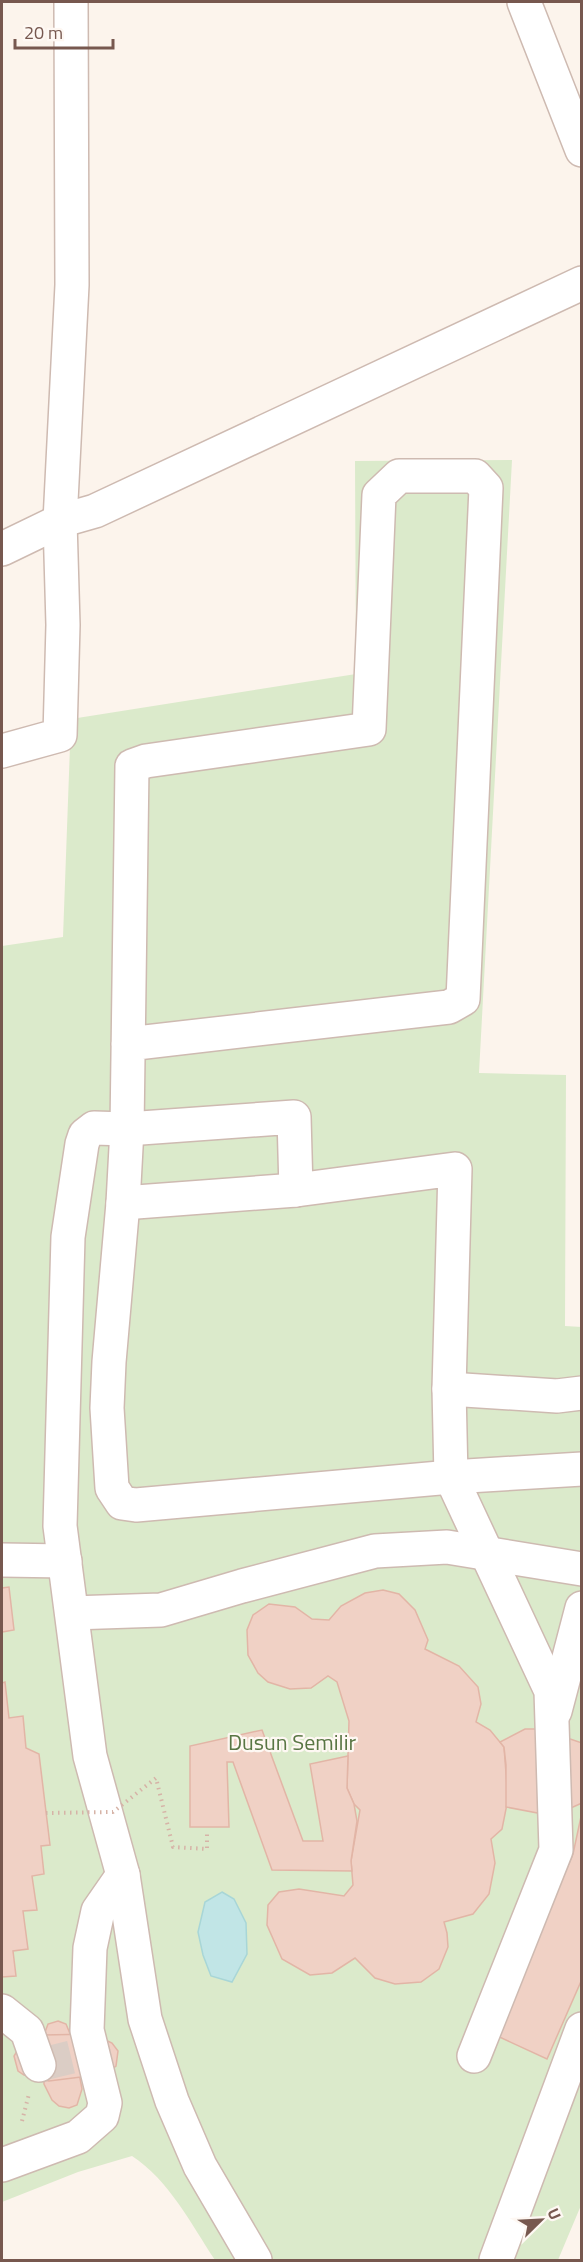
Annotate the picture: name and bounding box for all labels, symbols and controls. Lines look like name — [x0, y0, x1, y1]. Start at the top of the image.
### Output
scale bar — [15, 12, 112, 50]
text: 20 m — [24, 19, 63, 46]
park label: Dusun Semilir — [228, 1725, 356, 1759]
north arrow — [511, 2190, 571, 2250]
text: U — [542, 2204, 568, 2224]

